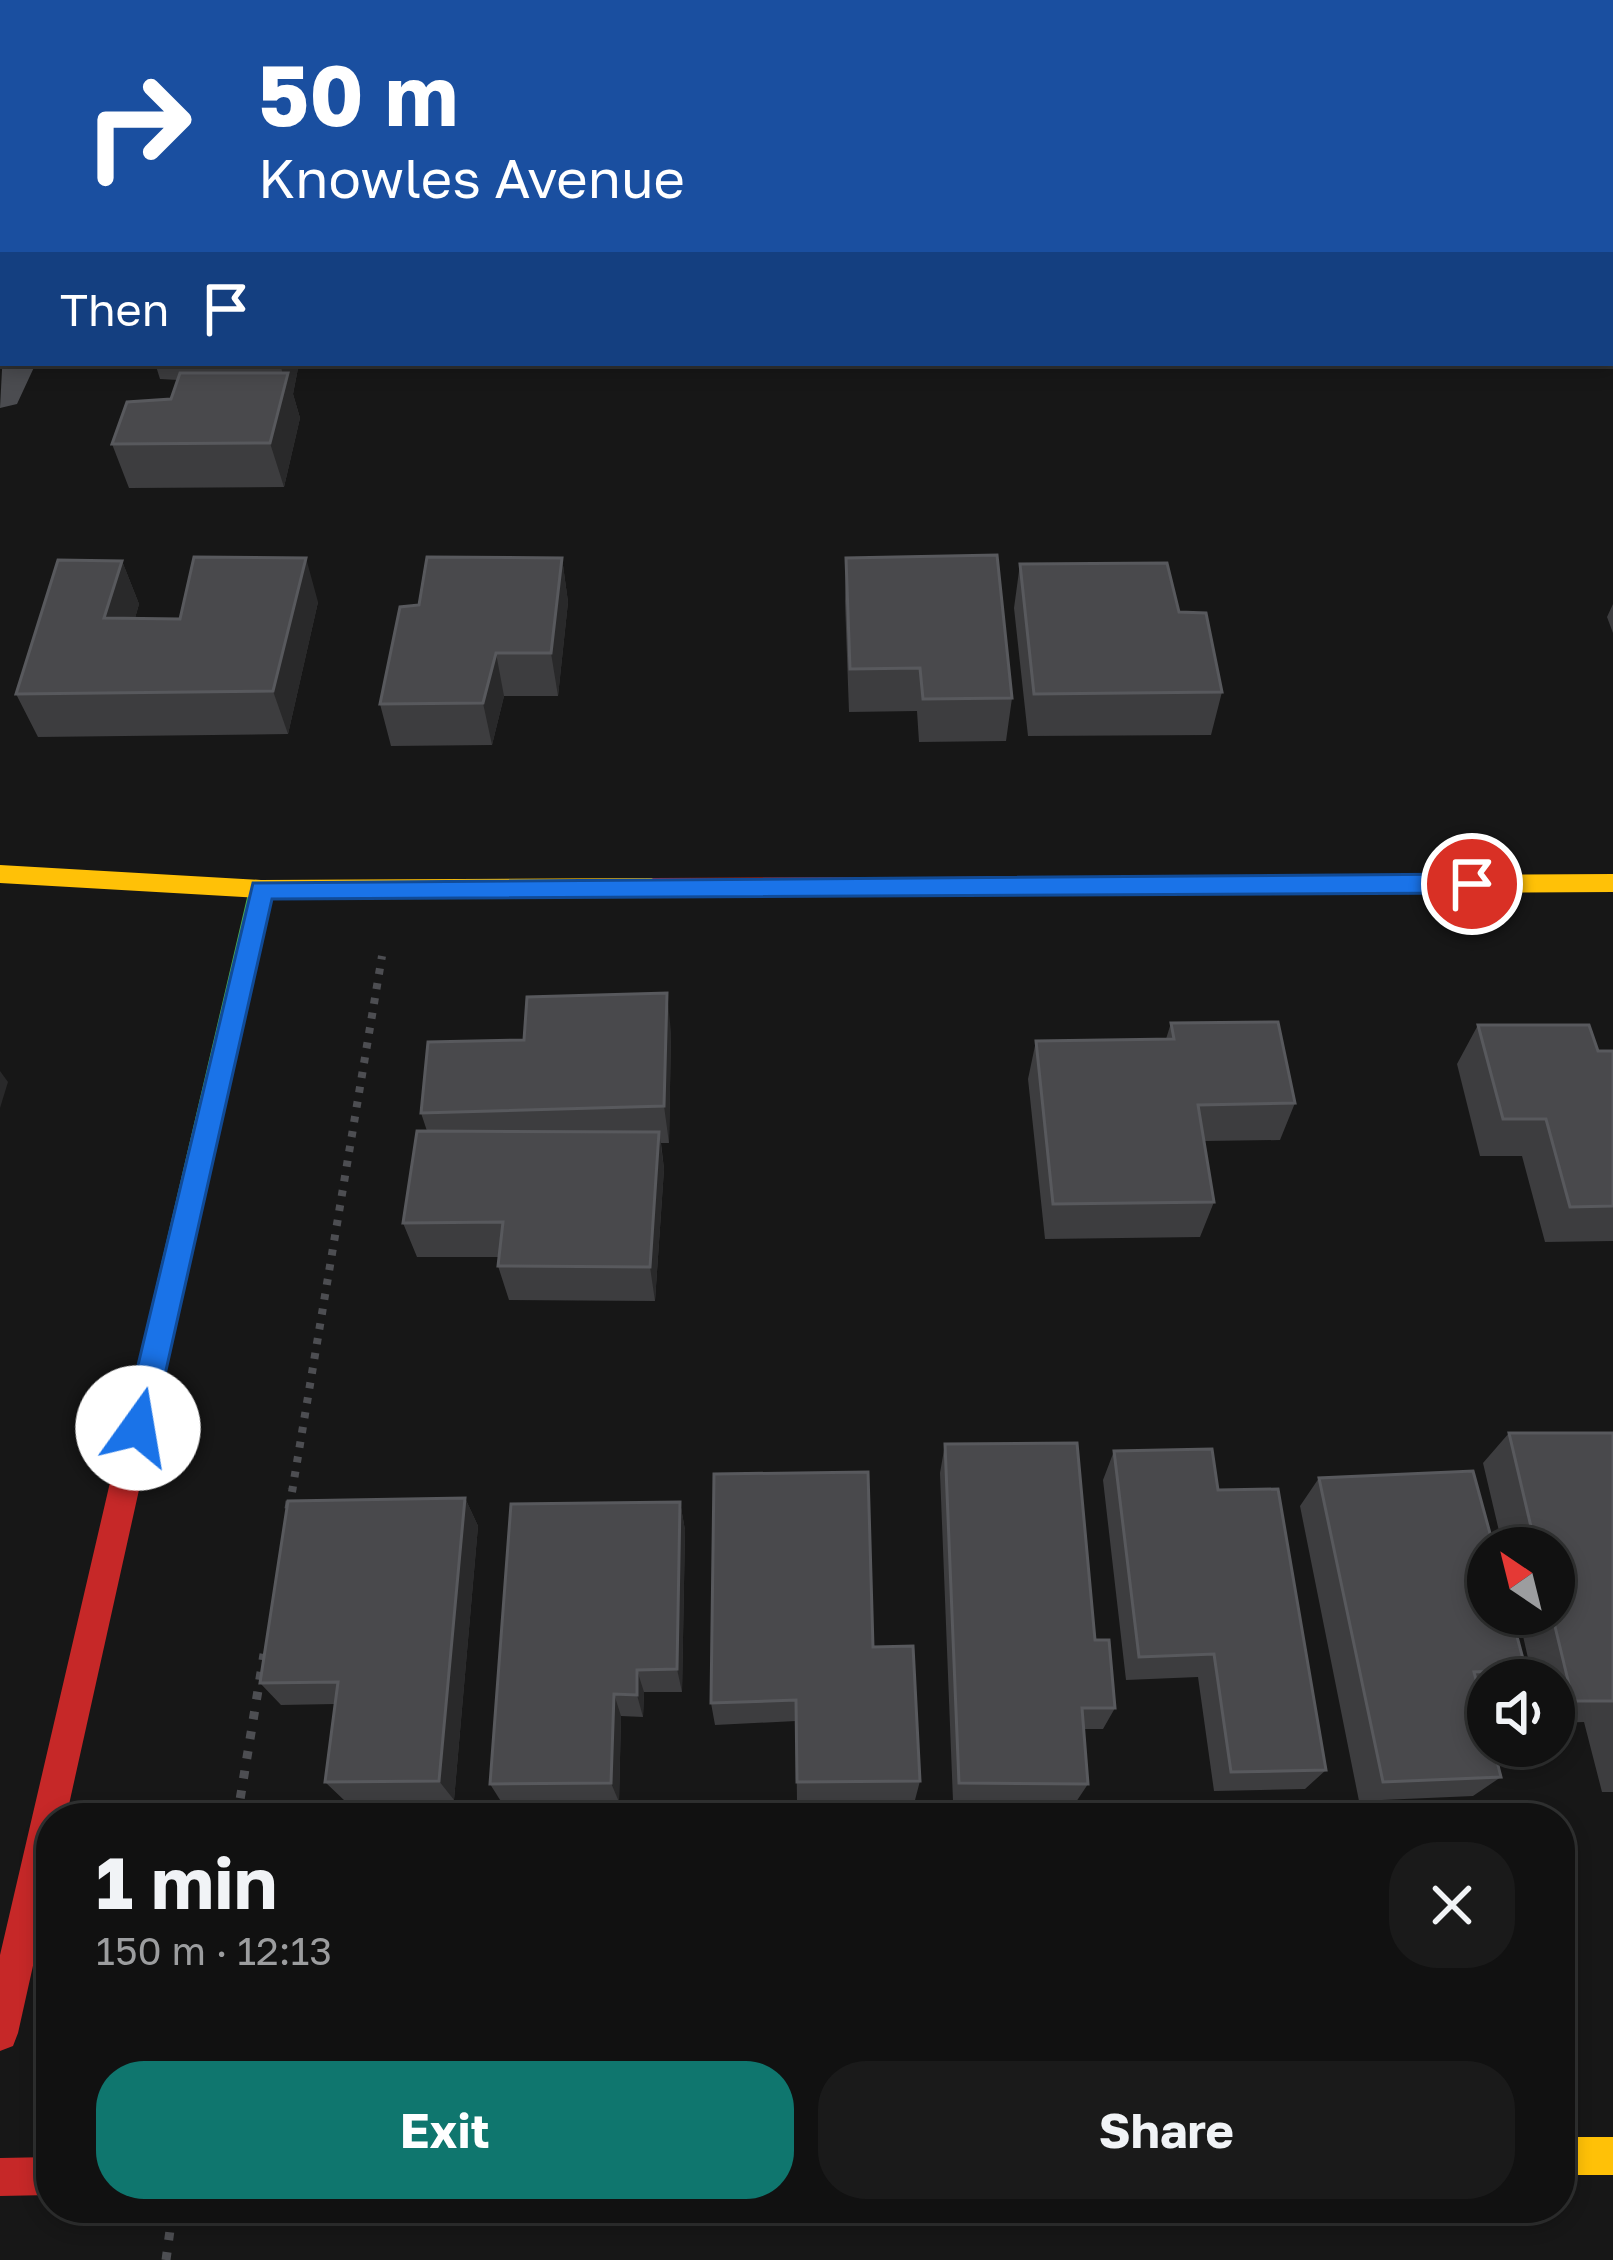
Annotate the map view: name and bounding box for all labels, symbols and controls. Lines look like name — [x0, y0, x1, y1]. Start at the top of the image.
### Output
text: 50 m — [258, 44, 458, 144]
icon: right — [60, 48, 216, 204]
text: Knowles Avenue — [258, 145, 685, 210]
icon: arrive — [193, 276, 259, 342]
text: Then — [60, 282, 169, 336]
pin — [1421, 833, 1523, 935]
icon: arrive — [1439, 851, 1505, 917]
position arrow — [75, 1365, 201, 1491]
north arrow — [1467, 1527, 1575, 1635]
map controls — [1467, 1527, 1575, 1767]
button: sound — [1467, 1659, 1575, 1767]
text: 1 min — [96, 1838, 277, 1925]
button: close — [1389, 1842, 1515, 1968]
text: 150 m · 12:13 — [96, 1927, 332, 1974]
button: Exit — [96, 2061, 794, 2199]
button: Share — [818, 2061, 1515, 2199]

